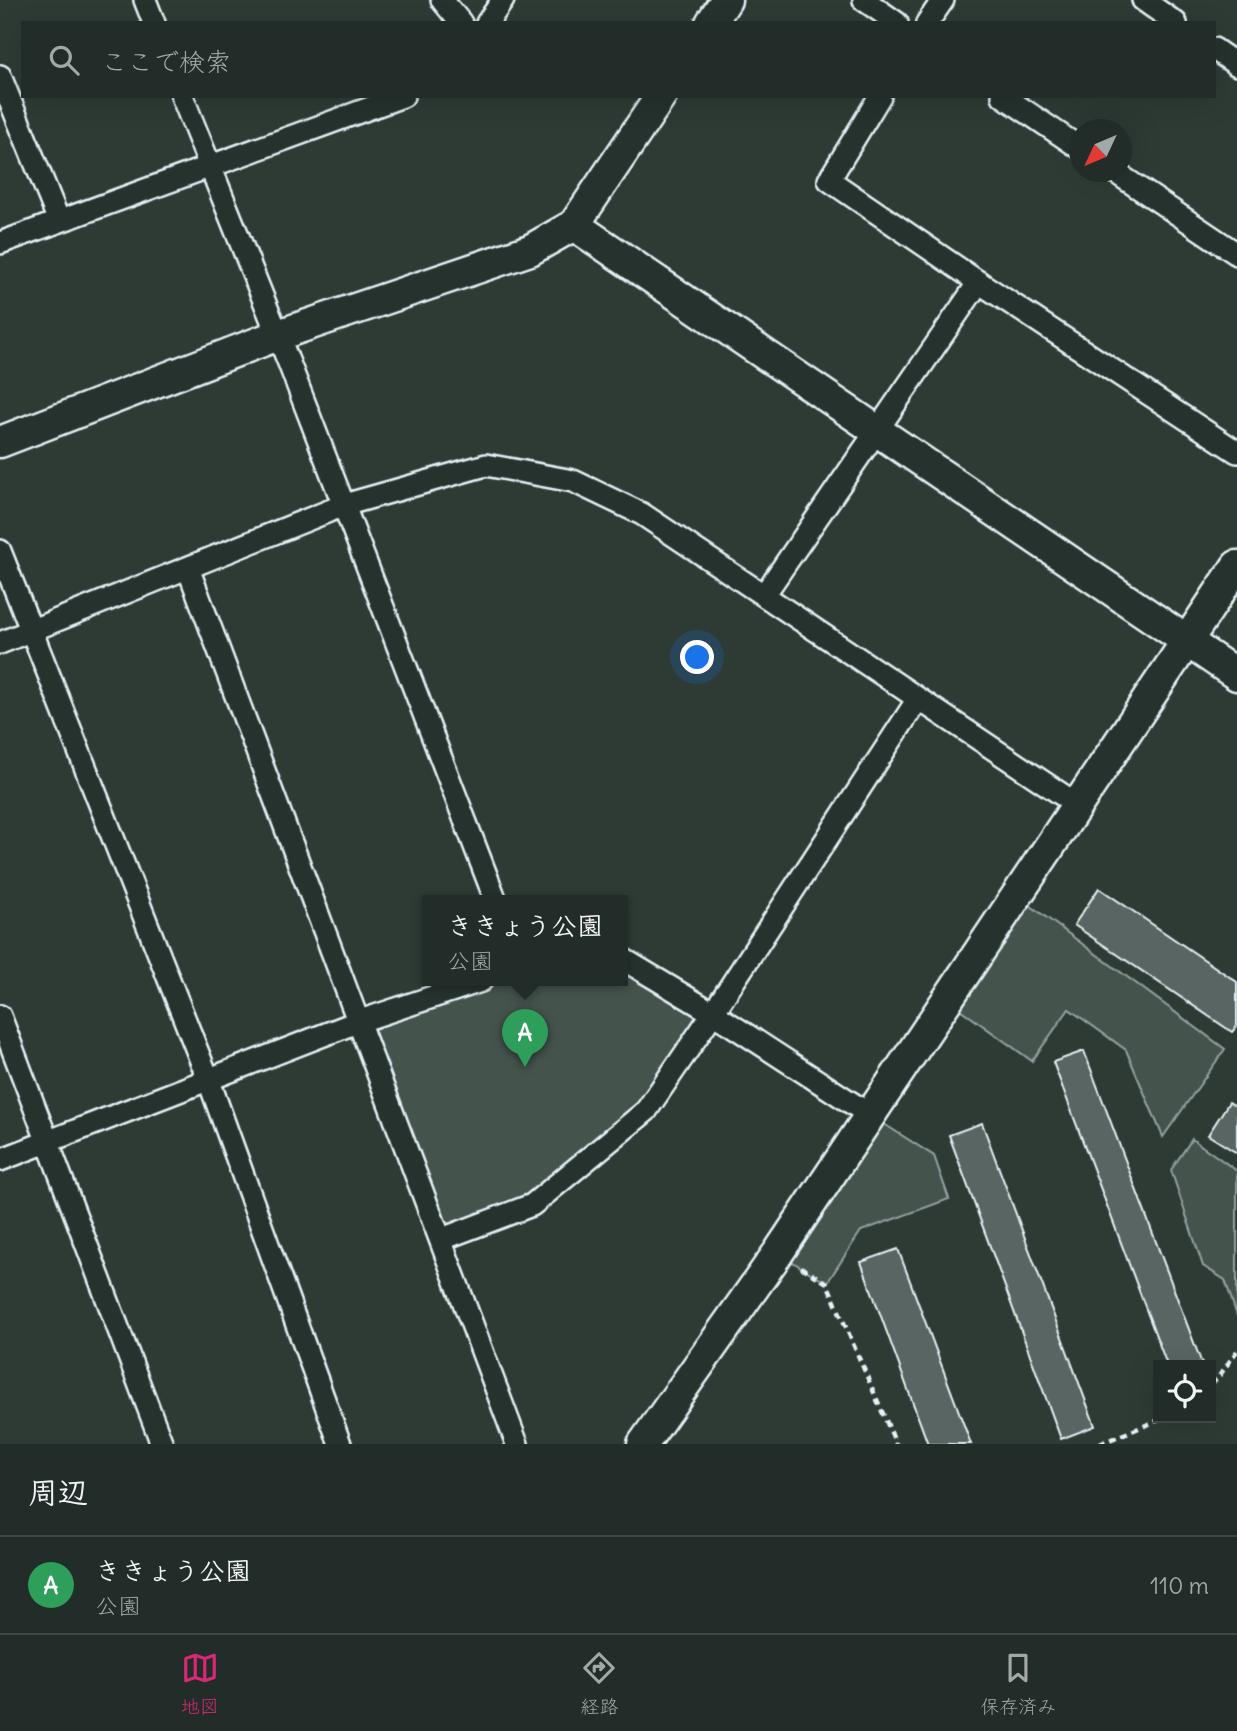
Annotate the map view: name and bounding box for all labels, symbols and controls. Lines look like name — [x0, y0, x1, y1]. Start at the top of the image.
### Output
search box — [21, 21, 1216, 98]
icon: search — [45, 41, 83, 79]
text: ここで検索 — [101, 45, 231, 78]
north arrow — [1069, 119, 1132, 182]
your location — [680, 640, 714, 674]
popup — [422, 895, 628, 986]
text: ききょう公園 — [447, 909, 603, 942]
text: 公園 — [447, 946, 493, 975]
pin: A — [502, 1009, 548, 1067]
map controls — [1153, 1360, 1216, 1423]
button: locate — [1153, 1360, 1216, 1423]
text: 周辺 — [28, 1473, 88, 1511]
text: ききょう公園 — [95, 1554, 251, 1587]
text: A — [44, 1571, 58, 1600]
text: 110 m — [1150, 1571, 1209, 1600]
text: 公園 — [95, 1591, 141, 1620]
tab: 地図 — [181, 1649, 219, 1718]
tab: 経路 — [580, 1649, 618, 1718]
tab: 保存済み — [980, 1649, 1056, 1718]

